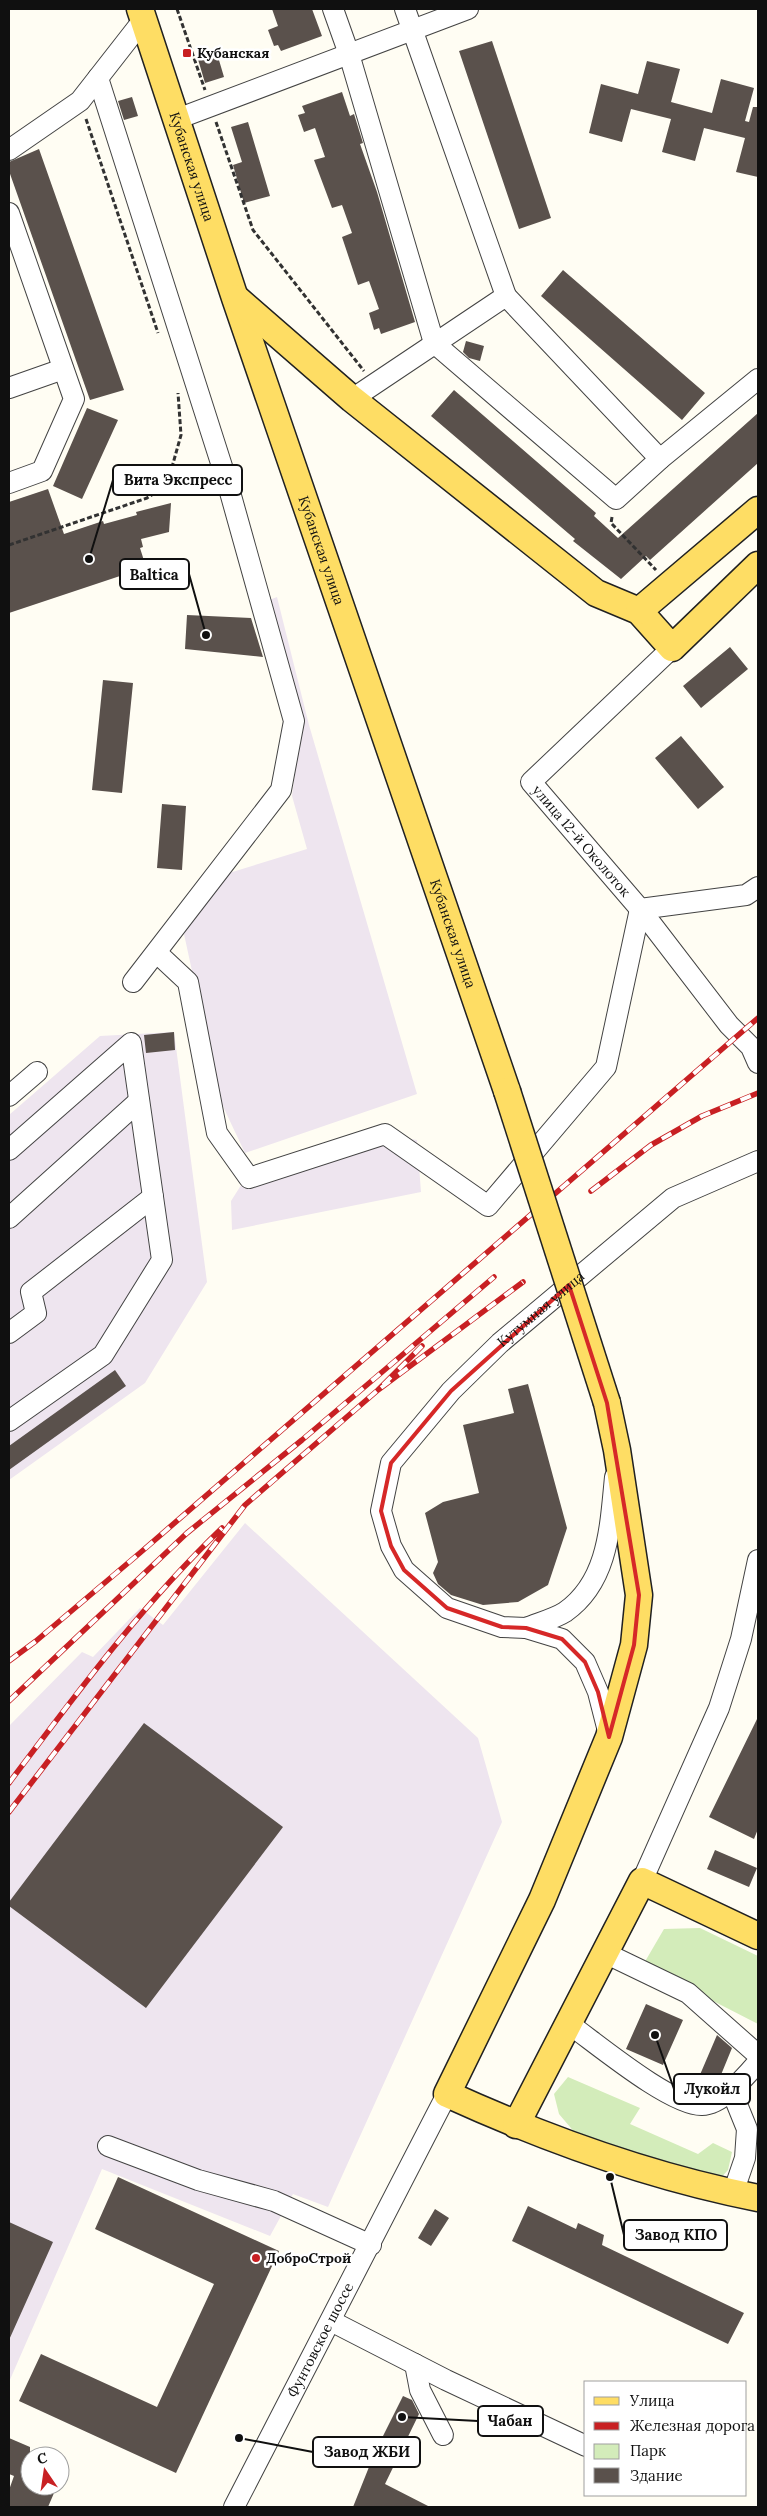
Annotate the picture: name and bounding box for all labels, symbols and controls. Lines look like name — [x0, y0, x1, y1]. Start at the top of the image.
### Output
place label: Кубанская — [197, 44, 269, 62]
marker: Кубанская — [181, 47, 193, 59]
street label: Кубанская улица — [165, 110, 218, 224]
callout: Вита Экспресс — [113, 465, 242, 495]
text: Вита Экспресс — [124, 470, 233, 489]
street label: Кубанская улица — [295, 494, 349, 607]
callout: Baltica — [120, 559, 189, 589]
text: Baltica — [129, 565, 179, 584]
street label: улица 12-й Околоток — [529, 781, 635, 901]
street label: Кубанская улица — [426, 877, 480, 990]
street label: Кутумная улица — [493, 1267, 588, 1351]
callout: Лукойл — [674, 2074, 750, 2104]
text: Лукойл — [684, 2079, 740, 2098]
callout: Завод КПО — [624, 2220, 727, 2250]
text: Завод КПО — [635, 2225, 718, 2244]
place label: ДоброСтрой — [266, 2249, 351, 2267]
marker: ДоброСтрой — [250, 2252, 262, 2264]
street label: Фунтовское шоссе — [283, 2279, 357, 2400]
legend — [584, 2381, 747, 2496]
text: Улица — [629, 2391, 675, 2410]
callout: Чабан — [478, 2406, 543, 2436]
text: Чабан — [487, 2411, 533, 2430]
text: Железная дорога — [630, 2416, 755, 2435]
callout: Завод ЖБИ — [313, 2437, 420, 2467]
text: Парк — [630, 2441, 666, 2460]
text: Завод ЖБИ — [324, 2442, 410, 2461]
north arrow — [20, 2446, 70, 2496]
text: С — [35, 2448, 49, 2468]
text: Здание — [630, 2466, 683, 2485]

